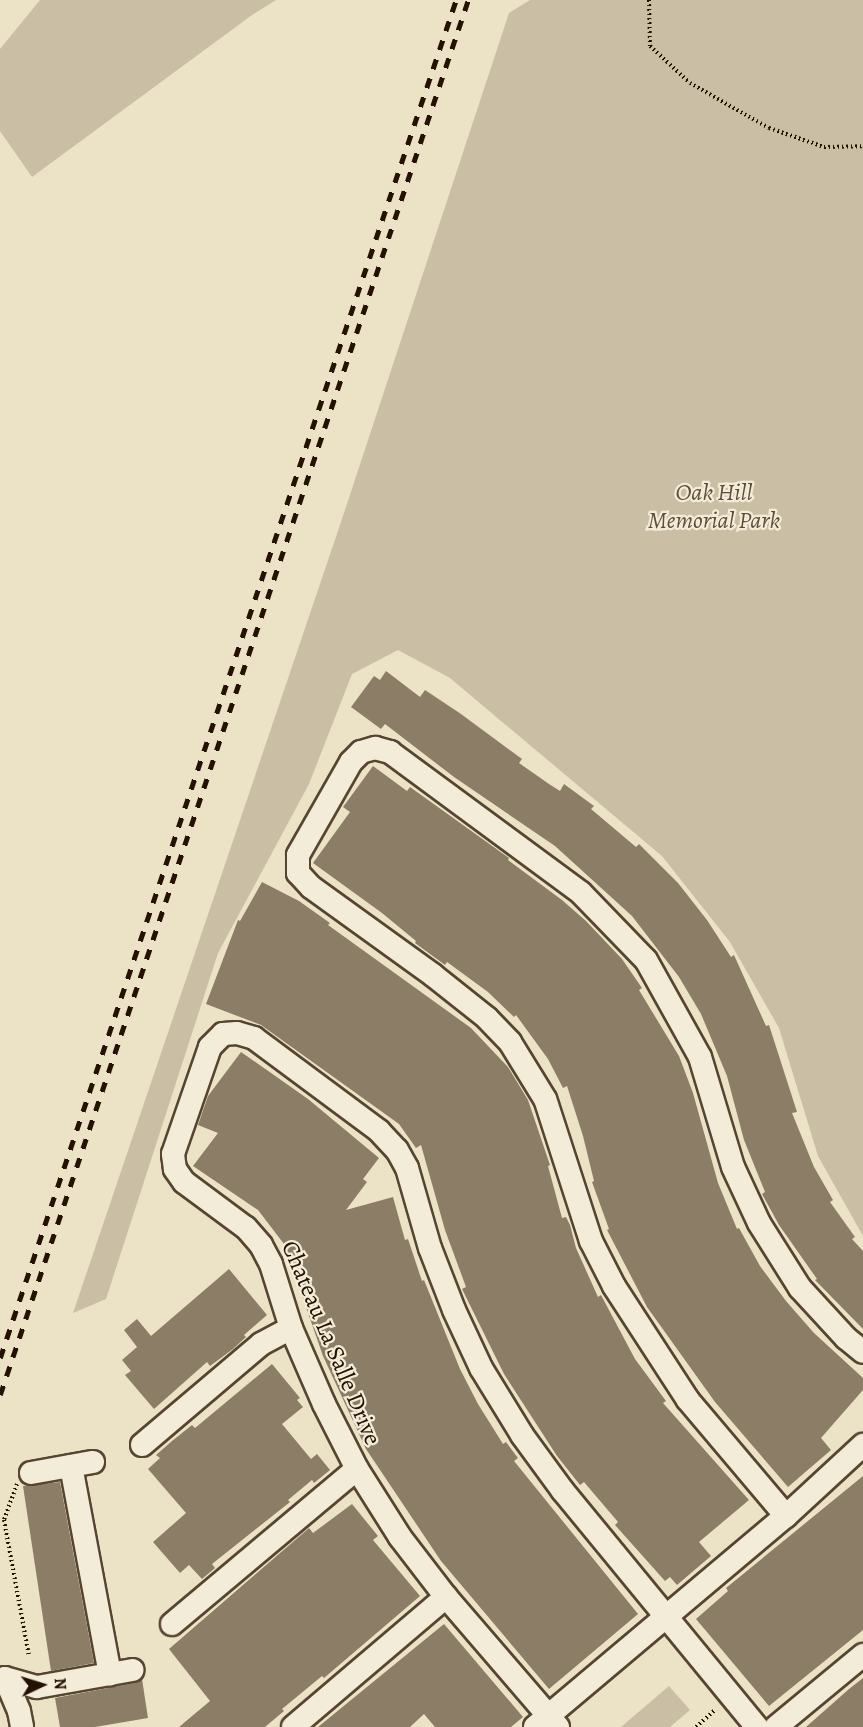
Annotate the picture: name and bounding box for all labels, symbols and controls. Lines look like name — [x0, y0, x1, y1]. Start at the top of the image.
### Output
park label: Oak Hill Memorial Park — [648, 479, 780, 535]
street label: Chateau La Salle Drive — [275, 1236, 387, 1450]
north arrow — [12, 1655, 72, 1715]
text: N — [49, 1677, 71, 1690]

